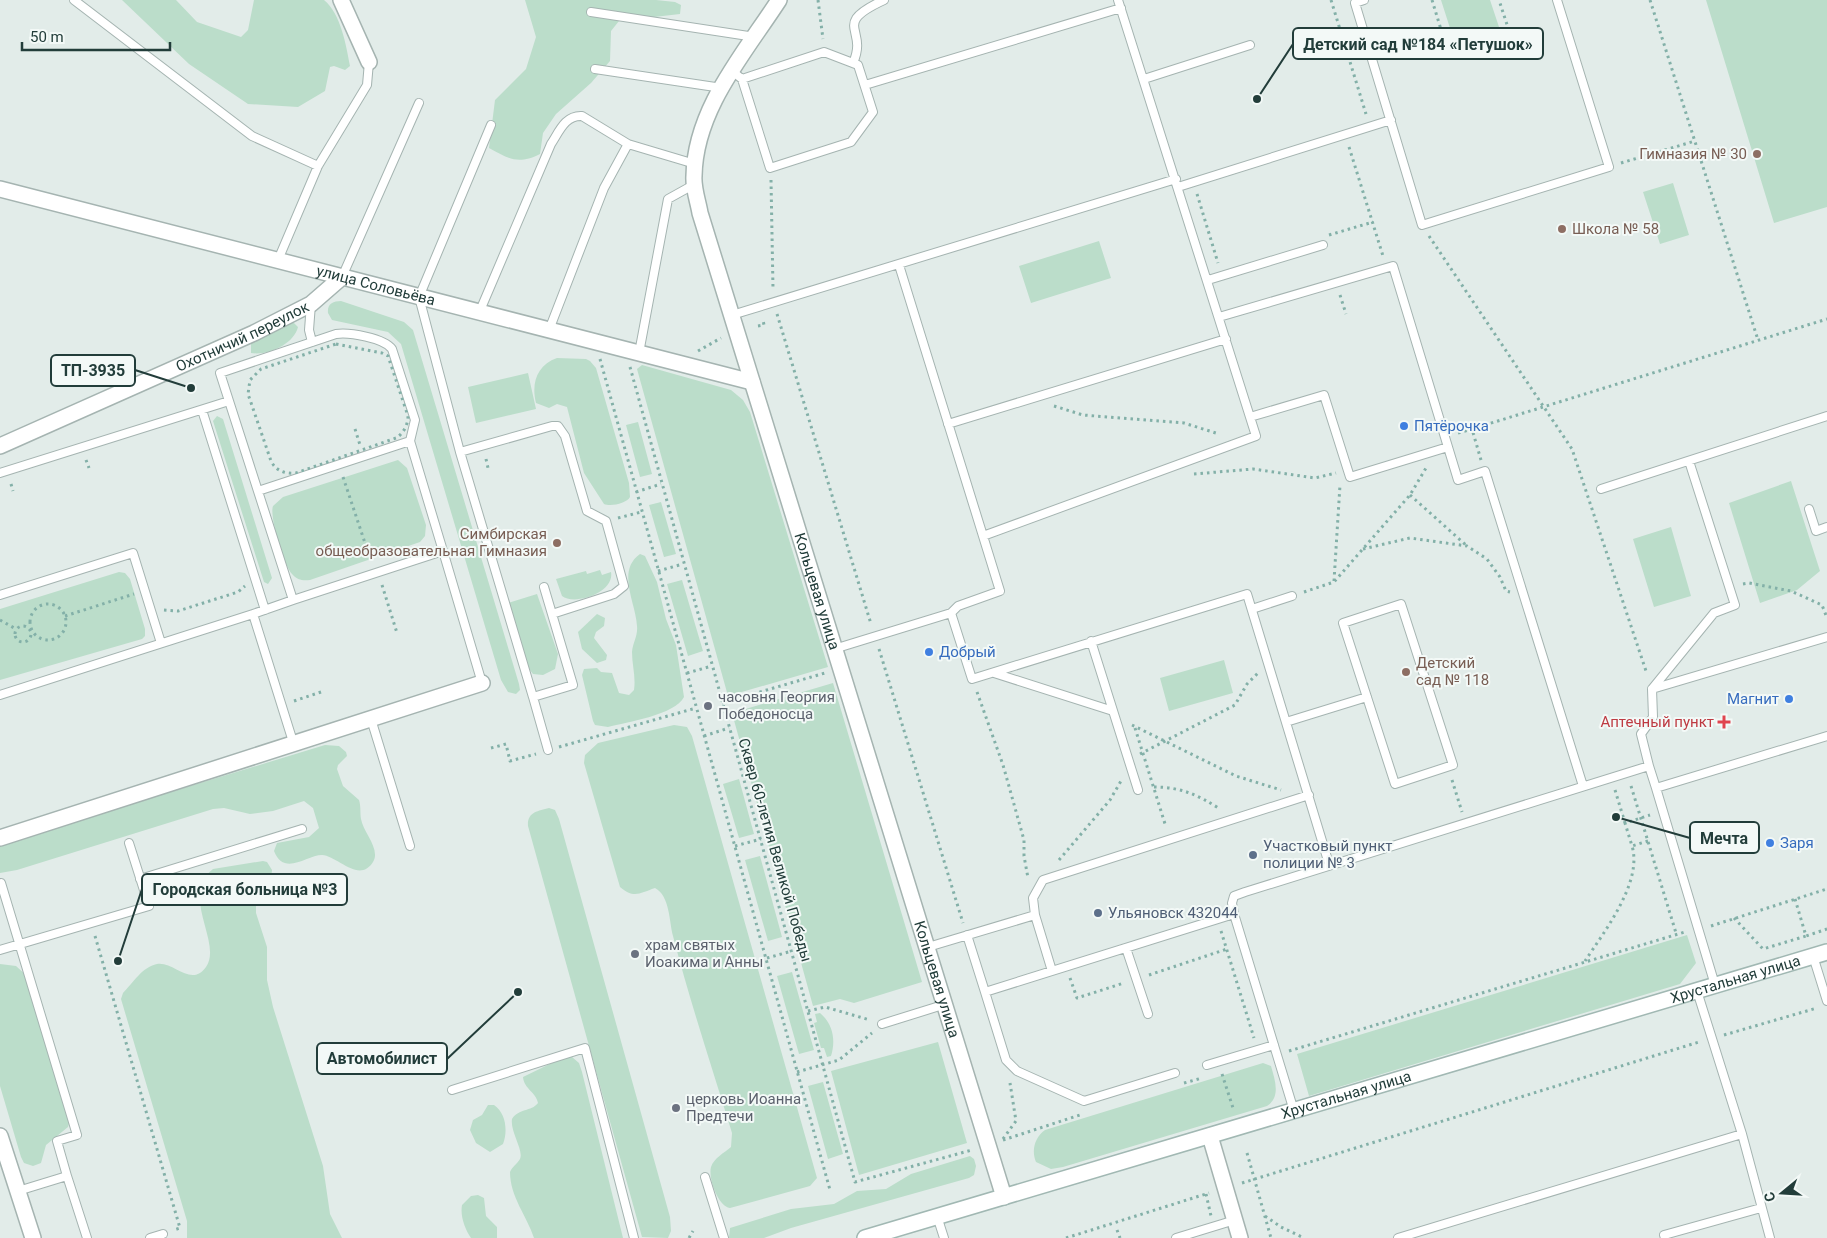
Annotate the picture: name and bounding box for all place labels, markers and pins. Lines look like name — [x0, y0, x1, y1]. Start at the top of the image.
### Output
callout: Детский сад №184 «Петушок» — [1293, 28, 1543, 59]
place label: Гимназия № 30 — [1639, 145, 1747, 163]
marker: Гимназия № 30 — [1751, 148, 1763, 160]
place label: Школа № 58 — [1572, 220, 1659, 238]
marker: Школа № 58 — [1556, 223, 1568, 235]
callout: ТП-3935 — [51, 355, 135, 386]
place label: Пятёрочка — [1414, 417, 1489, 435]
marker: Пятёрочка — [1398, 420, 1410, 432]
place label: Симбирская общеобразовательная Гимназия — [316, 525, 547, 560]
marker: Симбирская общеобразовательная Гимназия — [551, 537, 563, 549]
place label: Добрый — [939, 643, 996, 661]
marker: Добрый — [923, 646, 935, 658]
place label: Детский сад № 118 — [1416, 654, 1489, 689]
marker: Детский сад № 118 — [1400, 666, 1412, 678]
place label: часовня Георгия Победоносца — [718, 688, 835, 723]
place label: Магнит — [1727, 690, 1779, 708]
marker: Магнит — [1783, 693, 1795, 705]
marker: часовня Георгия Победоносца — [702, 700, 714, 712]
place label: Аптечный пункт — [1600, 713, 1714, 731]
marker: Аптечный пункт — [1718, 716, 1730, 728]
callout: Мечта — [1690, 822, 1759, 853]
place label: Заря — [1780, 834, 1814, 852]
place label: Участковый пункт полиции № 3 — [1263, 837, 1393, 872]
marker: Заря — [1764, 837, 1776, 849]
marker: Участковый пункт полиции № 3 — [1247, 849, 1259, 861]
callout: Городская больница №3 — [142, 874, 347, 905]
place label: Ульяновск 432044 — [1108, 904, 1239, 922]
marker: Ульяновск 432044 — [1092, 907, 1104, 919]
place label: храм святых Иоакима и Анны — [645, 936, 763, 971]
marker: храм святых Иоакима и Анны — [629, 948, 641, 960]
callout: Автомобилист — [317, 1043, 447, 1074]
place label: церковь Иоанна Предтечи — [686, 1090, 801, 1125]
marker: церковь Иоанна Предтечи — [670, 1102, 682, 1114]

